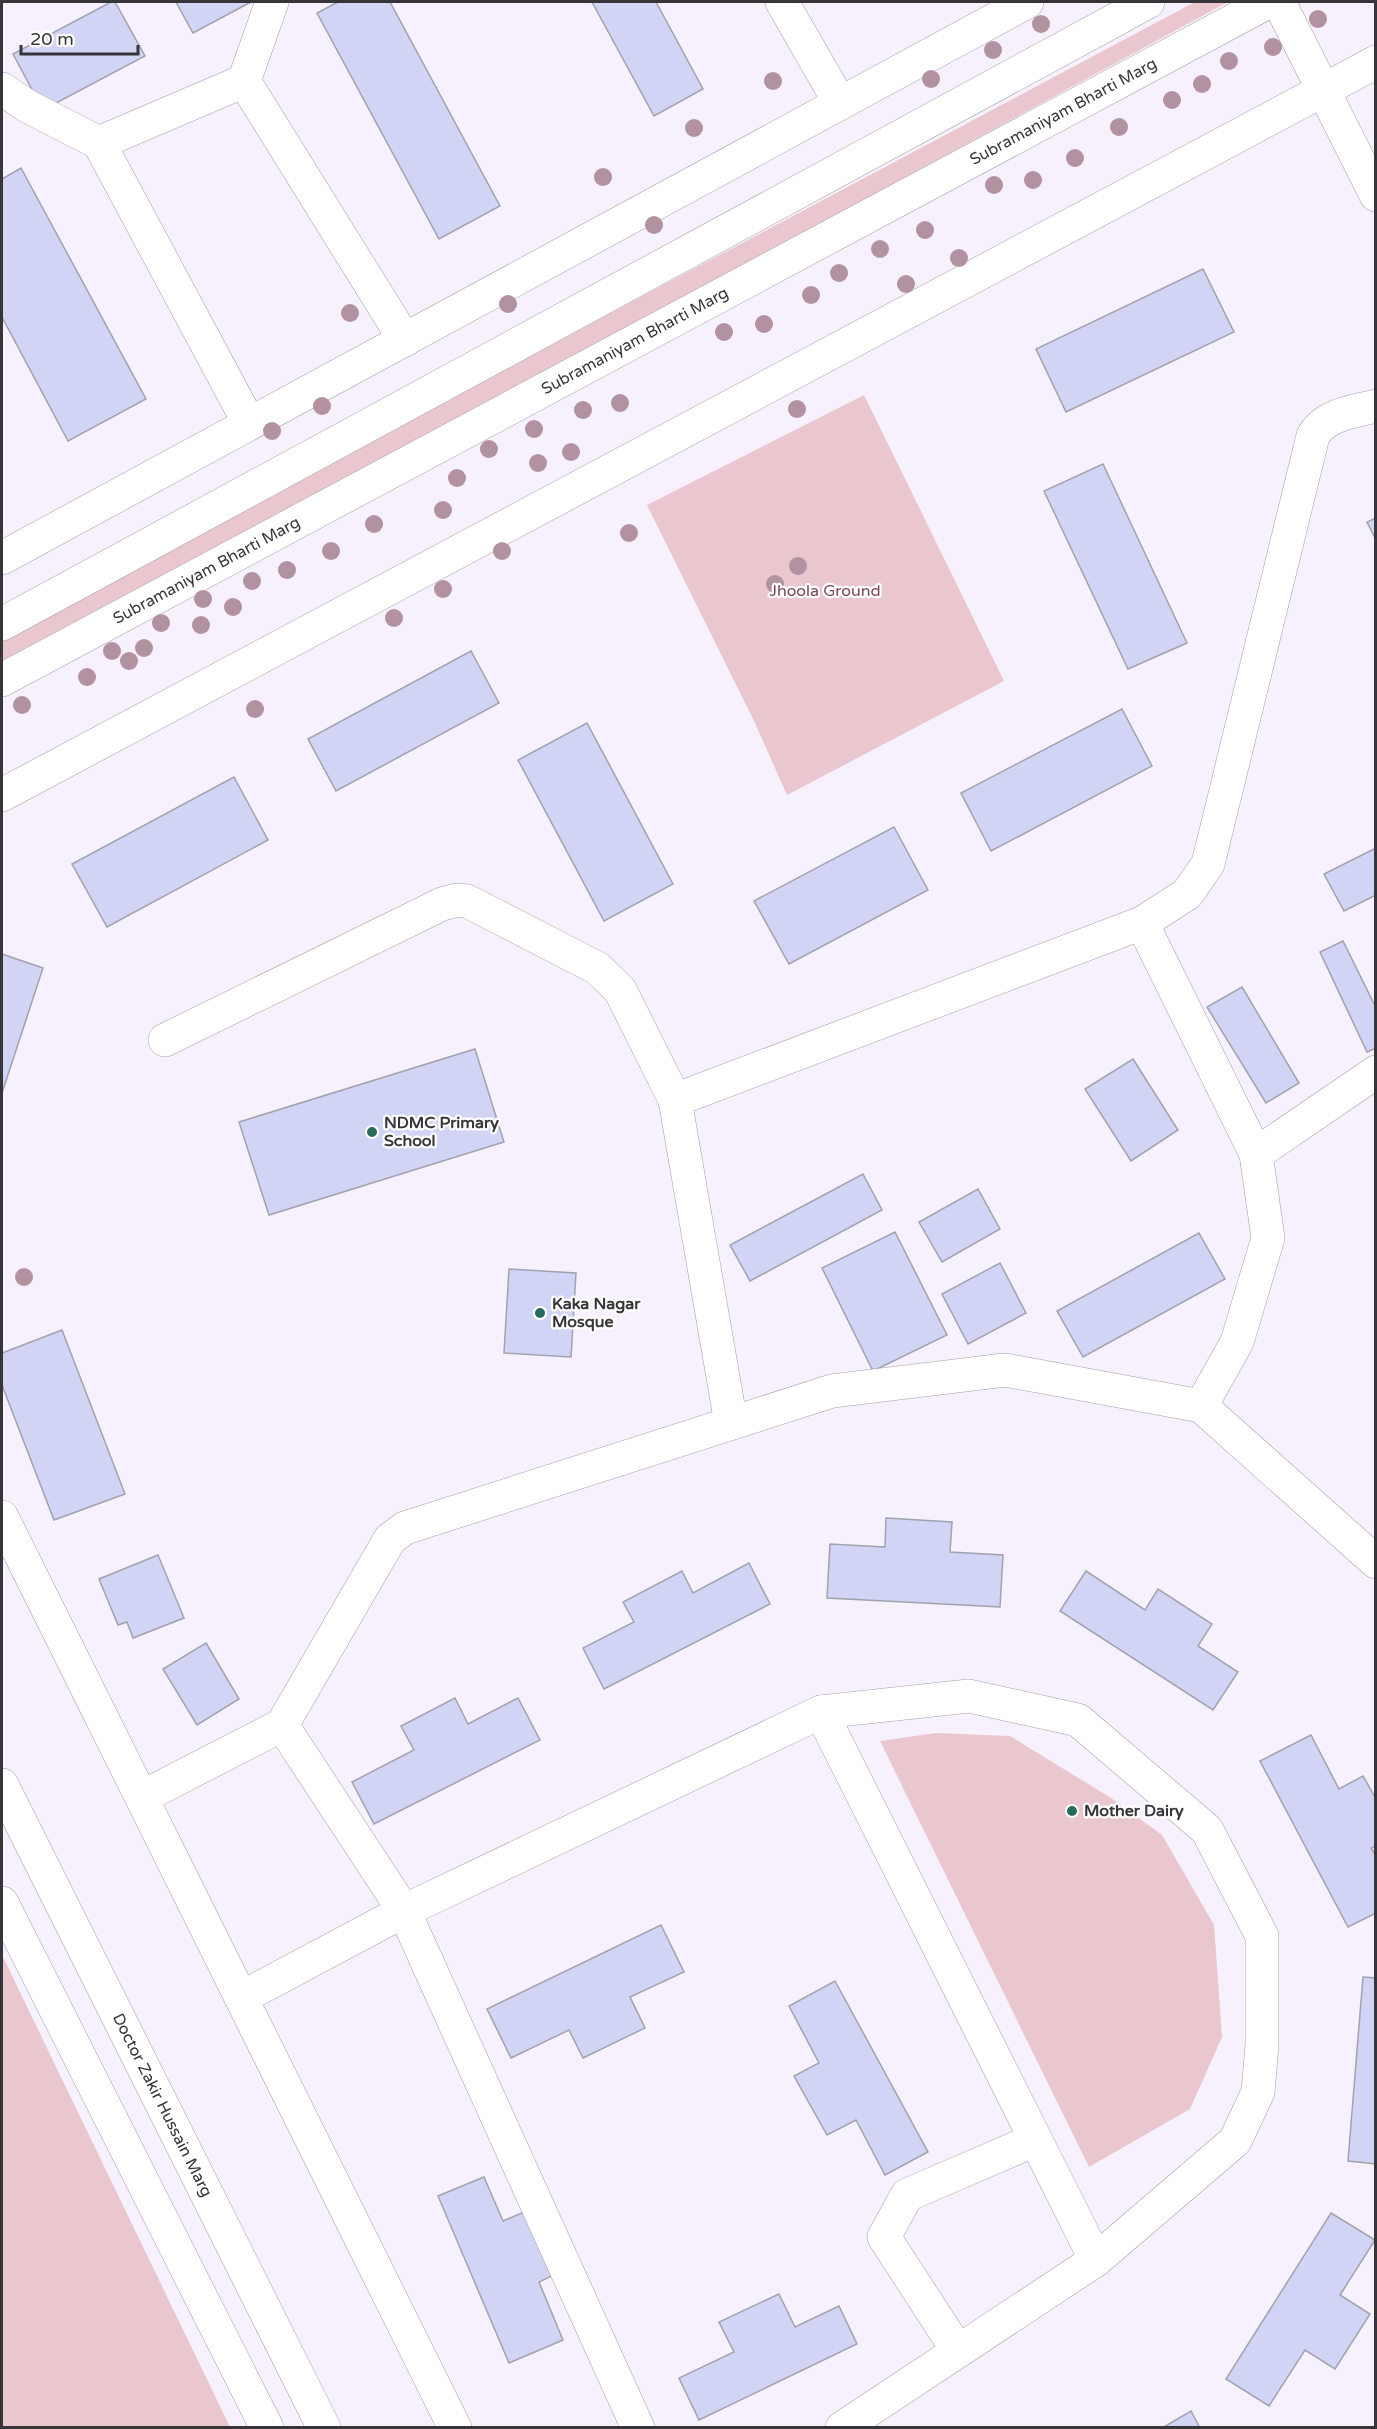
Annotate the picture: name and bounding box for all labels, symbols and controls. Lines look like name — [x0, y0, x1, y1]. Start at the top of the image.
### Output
scale bar — [21, 18, 138, 56]
text: 20 m — [30, 28, 74, 50]
street label: Subramaniyam Bharti Marg — [966, 53, 1160, 170]
street label: Subramaniyam Bharti Marg — [538, 283, 732, 399]
street label: Subramaniyam Bharti Marg — [110, 512, 303, 629]
park label: Jhoola Ground — [769, 581, 881, 601]
place label: NDMC Primary School — [384, 1113, 499, 1151]
marker: NDMC Primary School — [365, 1125, 379, 1139]
place label: Kaka Nagar Mosque — [552, 1294, 641, 1332]
marker: Kaka Nagar Mosque — [533, 1306, 547, 1320]
place label: Mother Dairy — [1084, 1801, 1184, 1821]
marker: Mother Dairy — [1065, 1804, 1079, 1818]
street label: Doctor Zakir Hussain Marg — [108, 2010, 217, 2200]

